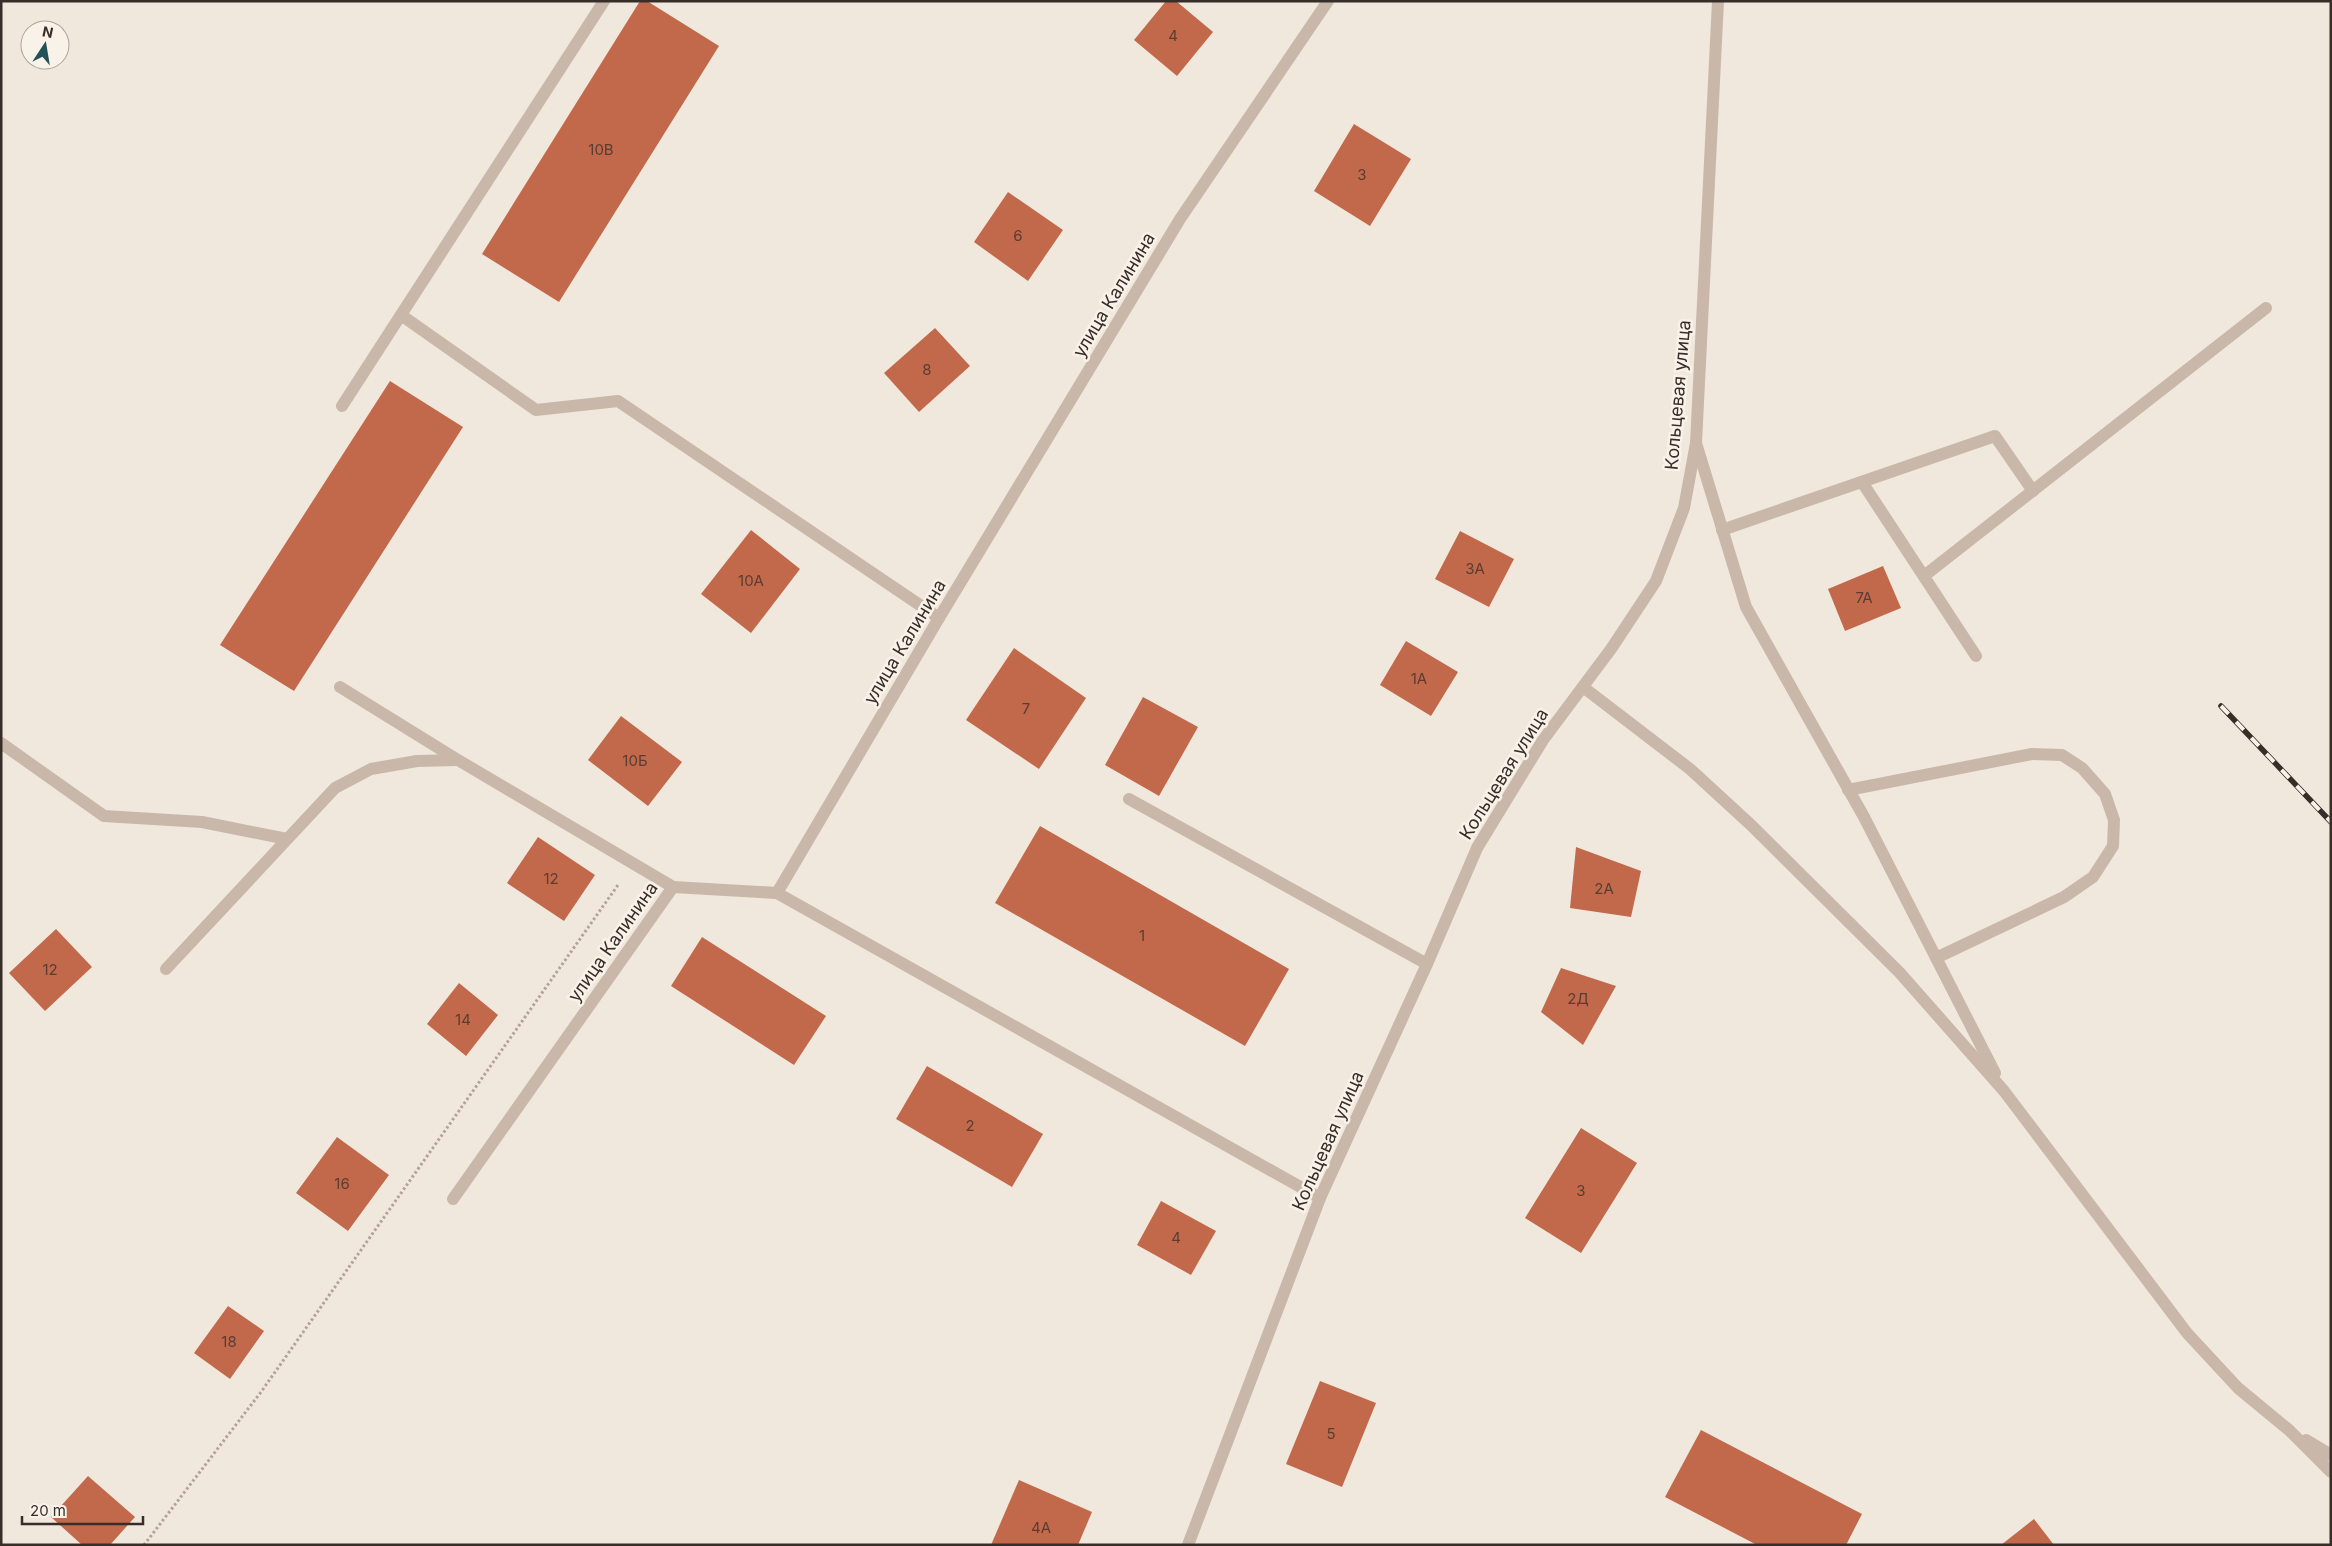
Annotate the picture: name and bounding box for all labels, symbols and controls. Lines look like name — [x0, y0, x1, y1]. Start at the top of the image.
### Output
north arrow — [20, 20, 70, 70]
text: N — [41, 22, 55, 41]
house number: 4 — [1168, 26, 1178, 45]
house number: 10В — [588, 140, 614, 159]
house number: 3 — [1357, 165, 1367, 184]
house number: 6 — [1013, 226, 1023, 245]
street label: улица Калинина — [1068, 229, 1159, 361]
street label: Кольцевая улица — [1660, 319, 1695, 471]
house number: 8 — [922, 360, 932, 379]
house number: 3А — [1465, 559, 1485, 578]
house number: 10А — [738, 571, 764, 590]
street label: улица Калинина — [859, 576, 950, 708]
house number: 7А — [1855, 588, 1873, 607]
house number: 1А — [1411, 669, 1427, 688]
house number: 7 — [1022, 699, 1030, 718]
street label: Кольцевая улица — [1455, 704, 1552, 843]
house number: 10Б — [622, 751, 648, 770]
house number: 12 — [543, 869, 559, 888]
street label: улица Калинина — [563, 878, 662, 1006]
house number: 2А — [1594, 879, 1614, 898]
house number: 1 — [1139, 926, 1145, 945]
house number: 12 — [42, 960, 58, 979]
house number: 2Д — [1567, 989, 1589, 1008]
house number: 14 — [455, 1010, 471, 1029]
street label: Кольцевая улица — [1287, 1068, 1368, 1214]
house number: 2 — [965, 1116, 975, 1135]
house number: 16 — [334, 1174, 350, 1193]
house number: 3 — [1576, 1181, 1586, 1200]
house number: 4 — [1171, 1228, 1181, 1247]
house number: 18 — [221, 1332, 237, 1351]
house number: 5 — [1326, 1424, 1336, 1443]
scale bar — [22, 1494, 144, 1526]
text: 20 m — [30, 1501, 66, 1520]
house number: 4А — [1031, 1518, 1051, 1537]

